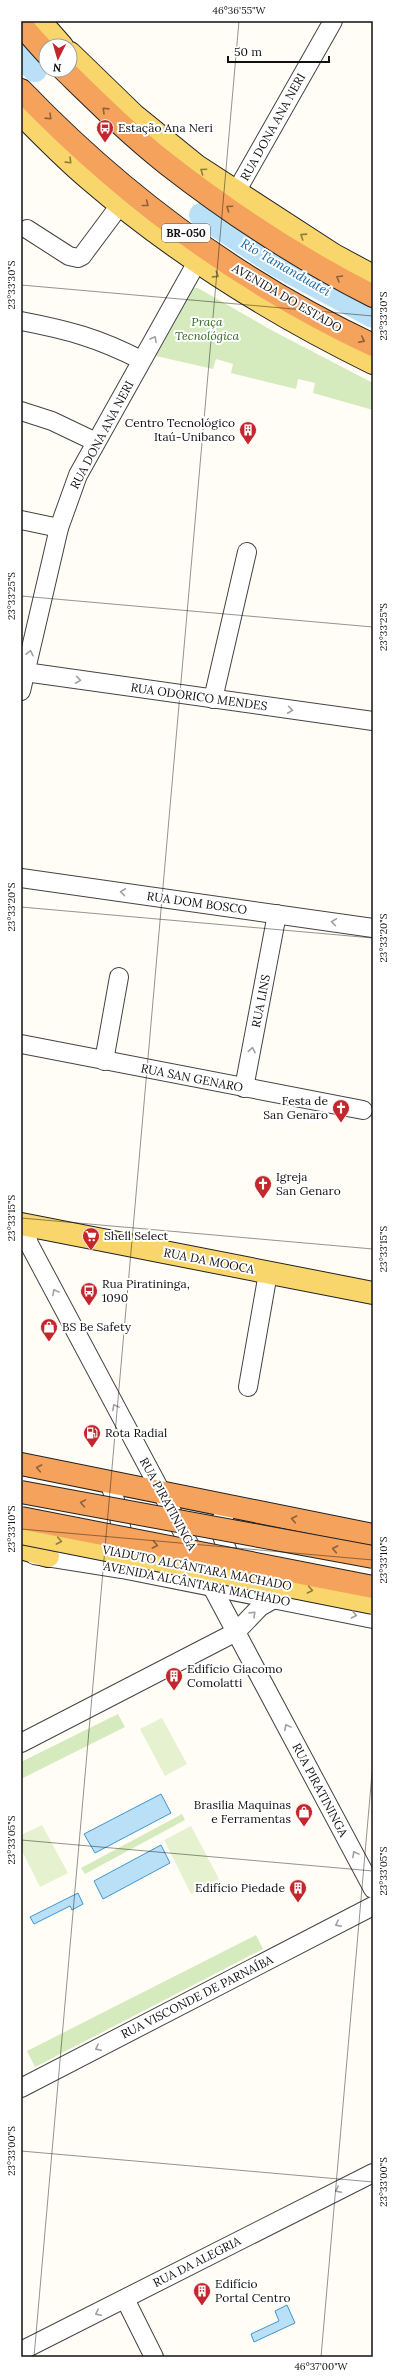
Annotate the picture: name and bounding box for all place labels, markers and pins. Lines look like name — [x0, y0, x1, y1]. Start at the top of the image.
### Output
bus stop icon: Estação Ana Neri — [95, 118, 115, 143]
place label: Estação Ana Neri — [118, 120, 213, 135]
place label: Centro Tecnológico Itaú-Unibanco — [125, 415, 235, 444]
building icon: Centro Tecnológico Itaú-Unibanco — [238, 420, 258, 445]
place label: Festa de San Genaro — [263, 1093, 328, 1122]
church icon: Festa de San Genaro — [331, 1098, 351, 1123]
place label: Igreja San Genaro — [276, 1169, 341, 1198]
church icon: Igreja San Genaro — [253, 1174, 273, 1199]
supermarket icon: Shell Select — [81, 1226, 101, 1251]
place label: Shell Select — [104, 1228, 169, 1243]
place label: Rua Piratininga, 1090 — [102, 1276, 190, 1305]
bus stop icon: Rua Piratininga, 1090 — [79, 1281, 99, 1306]
shop icon: BS Be Safety — [39, 1317, 59, 1342]
place label: BS Be Safety — [62, 1319, 132, 1334]
fuel station icon: Rota Radial — [82, 1423, 102, 1448]
place label: Rota Radial — [105, 1425, 167, 1440]
place label: Edifício Giacomo Comolatti — [187, 1661, 283, 1690]
building icon: Edifício Giacomo Comolatti — [164, 1666, 184, 1691]
place label: Brasilia Maquinas e Ferramentas — [194, 1797, 291, 1826]
shop icon: Brasilia Maquinas e Ferramentas — [294, 1802, 314, 1827]
building icon: Edifício Piedade — [288, 1878, 308, 1903]
place label: Edifício Piedade — [195, 1880, 285, 1895]
place label: Edifício Portal Centro — [215, 2276, 291, 2305]
building icon: Edifício Portal Centro — [192, 2281, 212, 2306]

